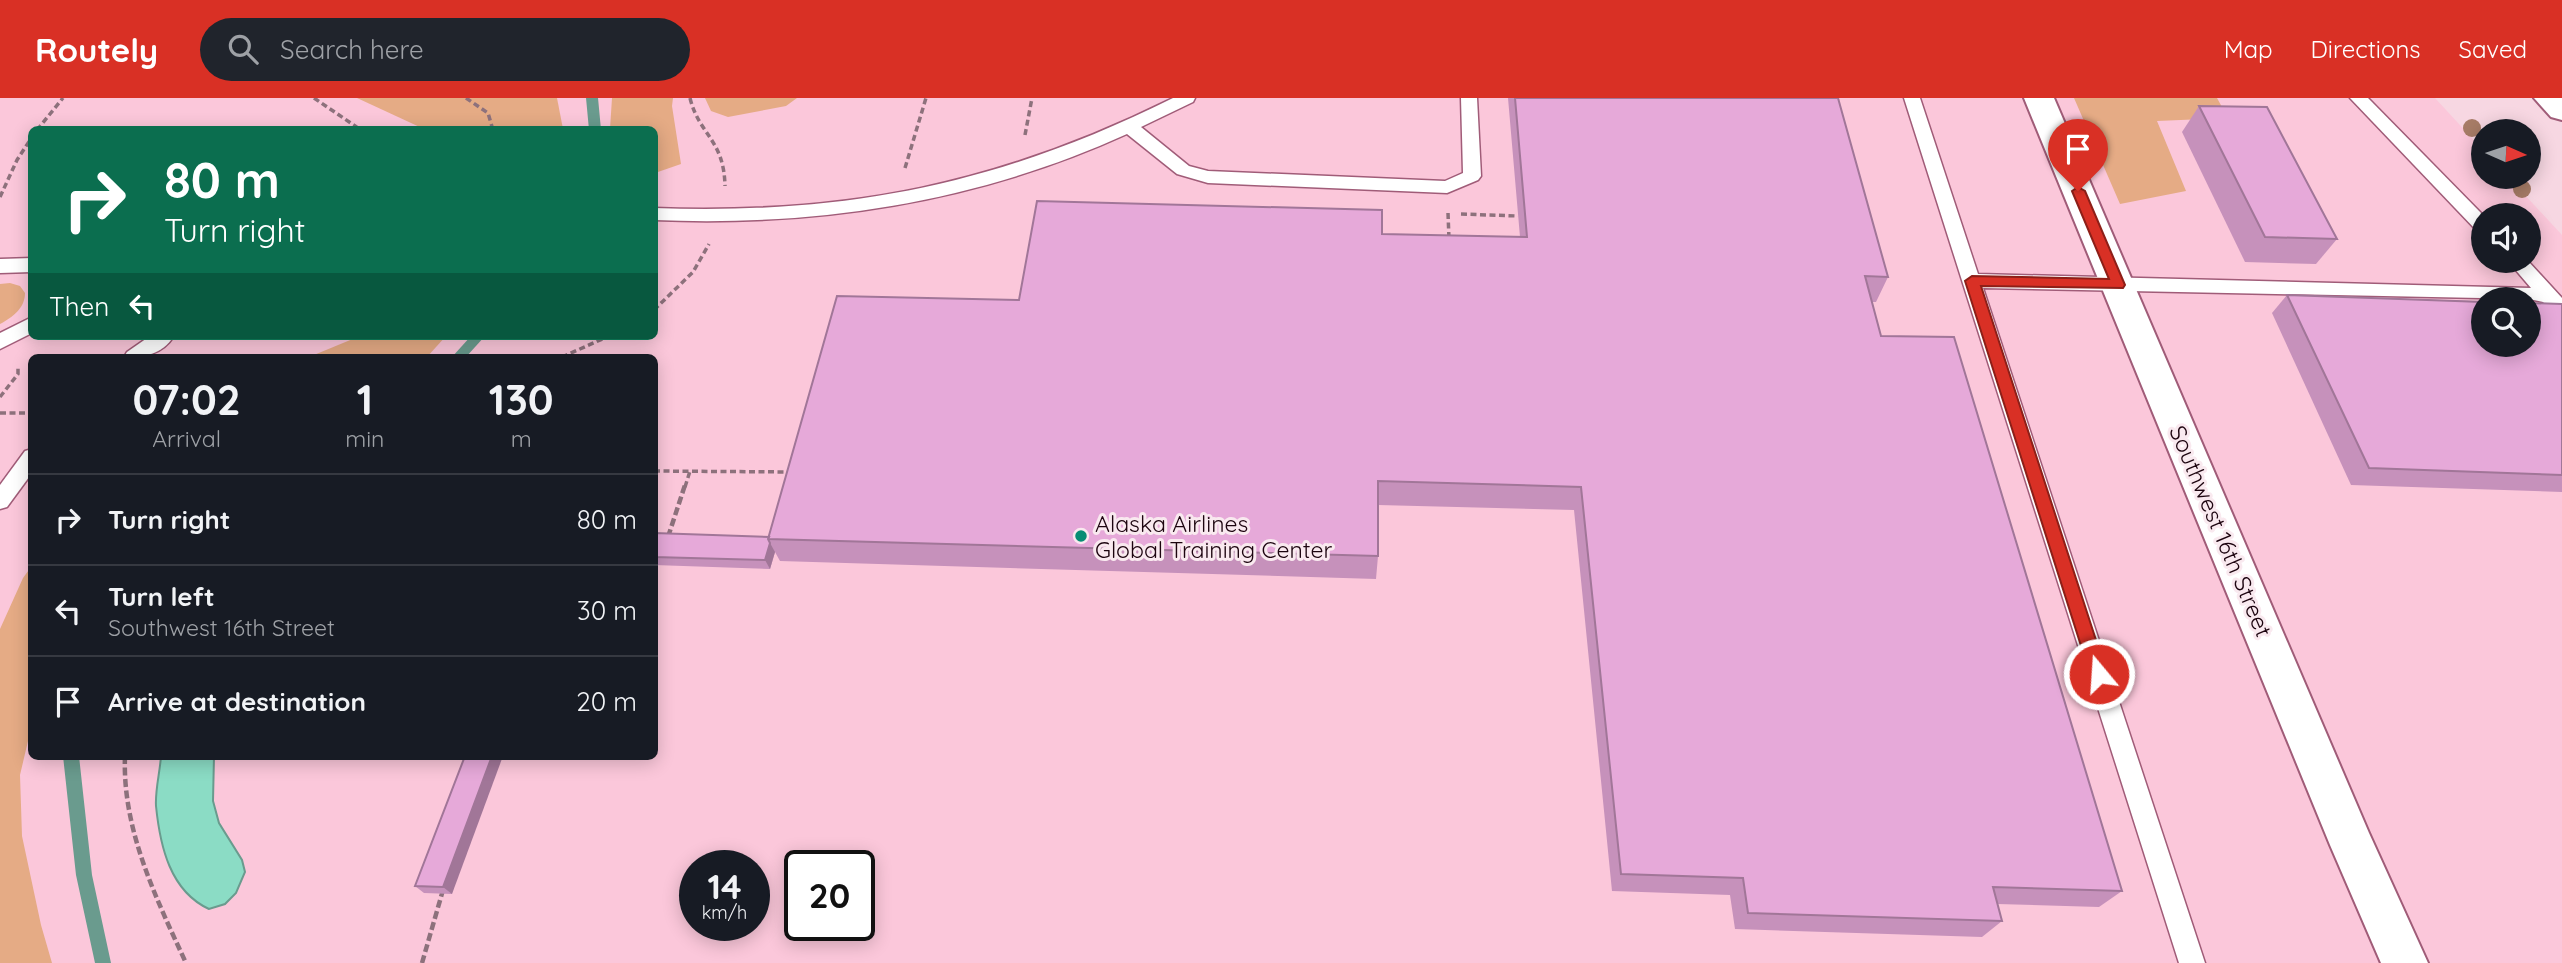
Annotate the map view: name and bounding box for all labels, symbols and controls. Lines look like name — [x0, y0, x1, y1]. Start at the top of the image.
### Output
search box — [200, 18, 690, 81]
text: Routely — [35, 29, 158, 70]
icon: search — [224, 30, 262, 68]
text: Search here — [280, 33, 424, 66]
text: Map — [2224, 34, 2273, 64]
text: Directions — [2311, 34, 2421, 64]
text: Saved — [2459, 34, 2527, 64]
pin — [2048, 119, 2108, 191]
north arrow — [2471, 119, 2541, 189]
map controls — [2471, 119, 2541, 357]
icon: arrive — [2059, 130, 2097, 168]
text: 80 m — [164, 149, 280, 210]
icon: right — [49, 154, 140, 245]
button: sound — [2471, 203, 2541, 273]
text: Turn right — [164, 210, 305, 250]
icon: left — [123, 287, 161, 325]
button: search — [2471, 287, 2541, 357]
text: Then — [49, 290, 109, 323]
text: 07:02 — [132, 373, 241, 426]
text: 1 — [357, 373, 373, 426]
text: 130 — [489, 373, 554, 426]
street label: Southwest 16th Street — [2163, 421, 2279, 641]
text: Arrival — [152, 424, 221, 453]
text: min — [345, 424, 384, 453]
text: m — [511, 424, 532, 453]
icon: right — [49, 501, 87, 539]
text: Turn right — [108, 503, 230, 536]
text: 80 m — [577, 503, 637, 536]
place label: Alaska Airlines Global Training Center — [1095, 509, 1332, 564]
marker: Alaska Airlines Global Training Center — [1073, 528, 1089, 544]
text: Turn left — [108, 580, 215, 613]
icon: left — [49, 592, 87, 630]
text: 30 m — [577, 594, 637, 627]
text: Southwest 16th Street — [108, 613, 335, 642]
position arrow — [2062, 637, 2136, 711]
icon: arrive — [49, 683, 87, 721]
text: Arrive at destination — [108, 685, 366, 718]
text: 20 m — [576, 685, 637, 718]
speed limit sign: 20 — [784, 850, 875, 941]
text: 14 — [707, 864, 742, 908]
text: km/h — [702, 901, 747, 924]

